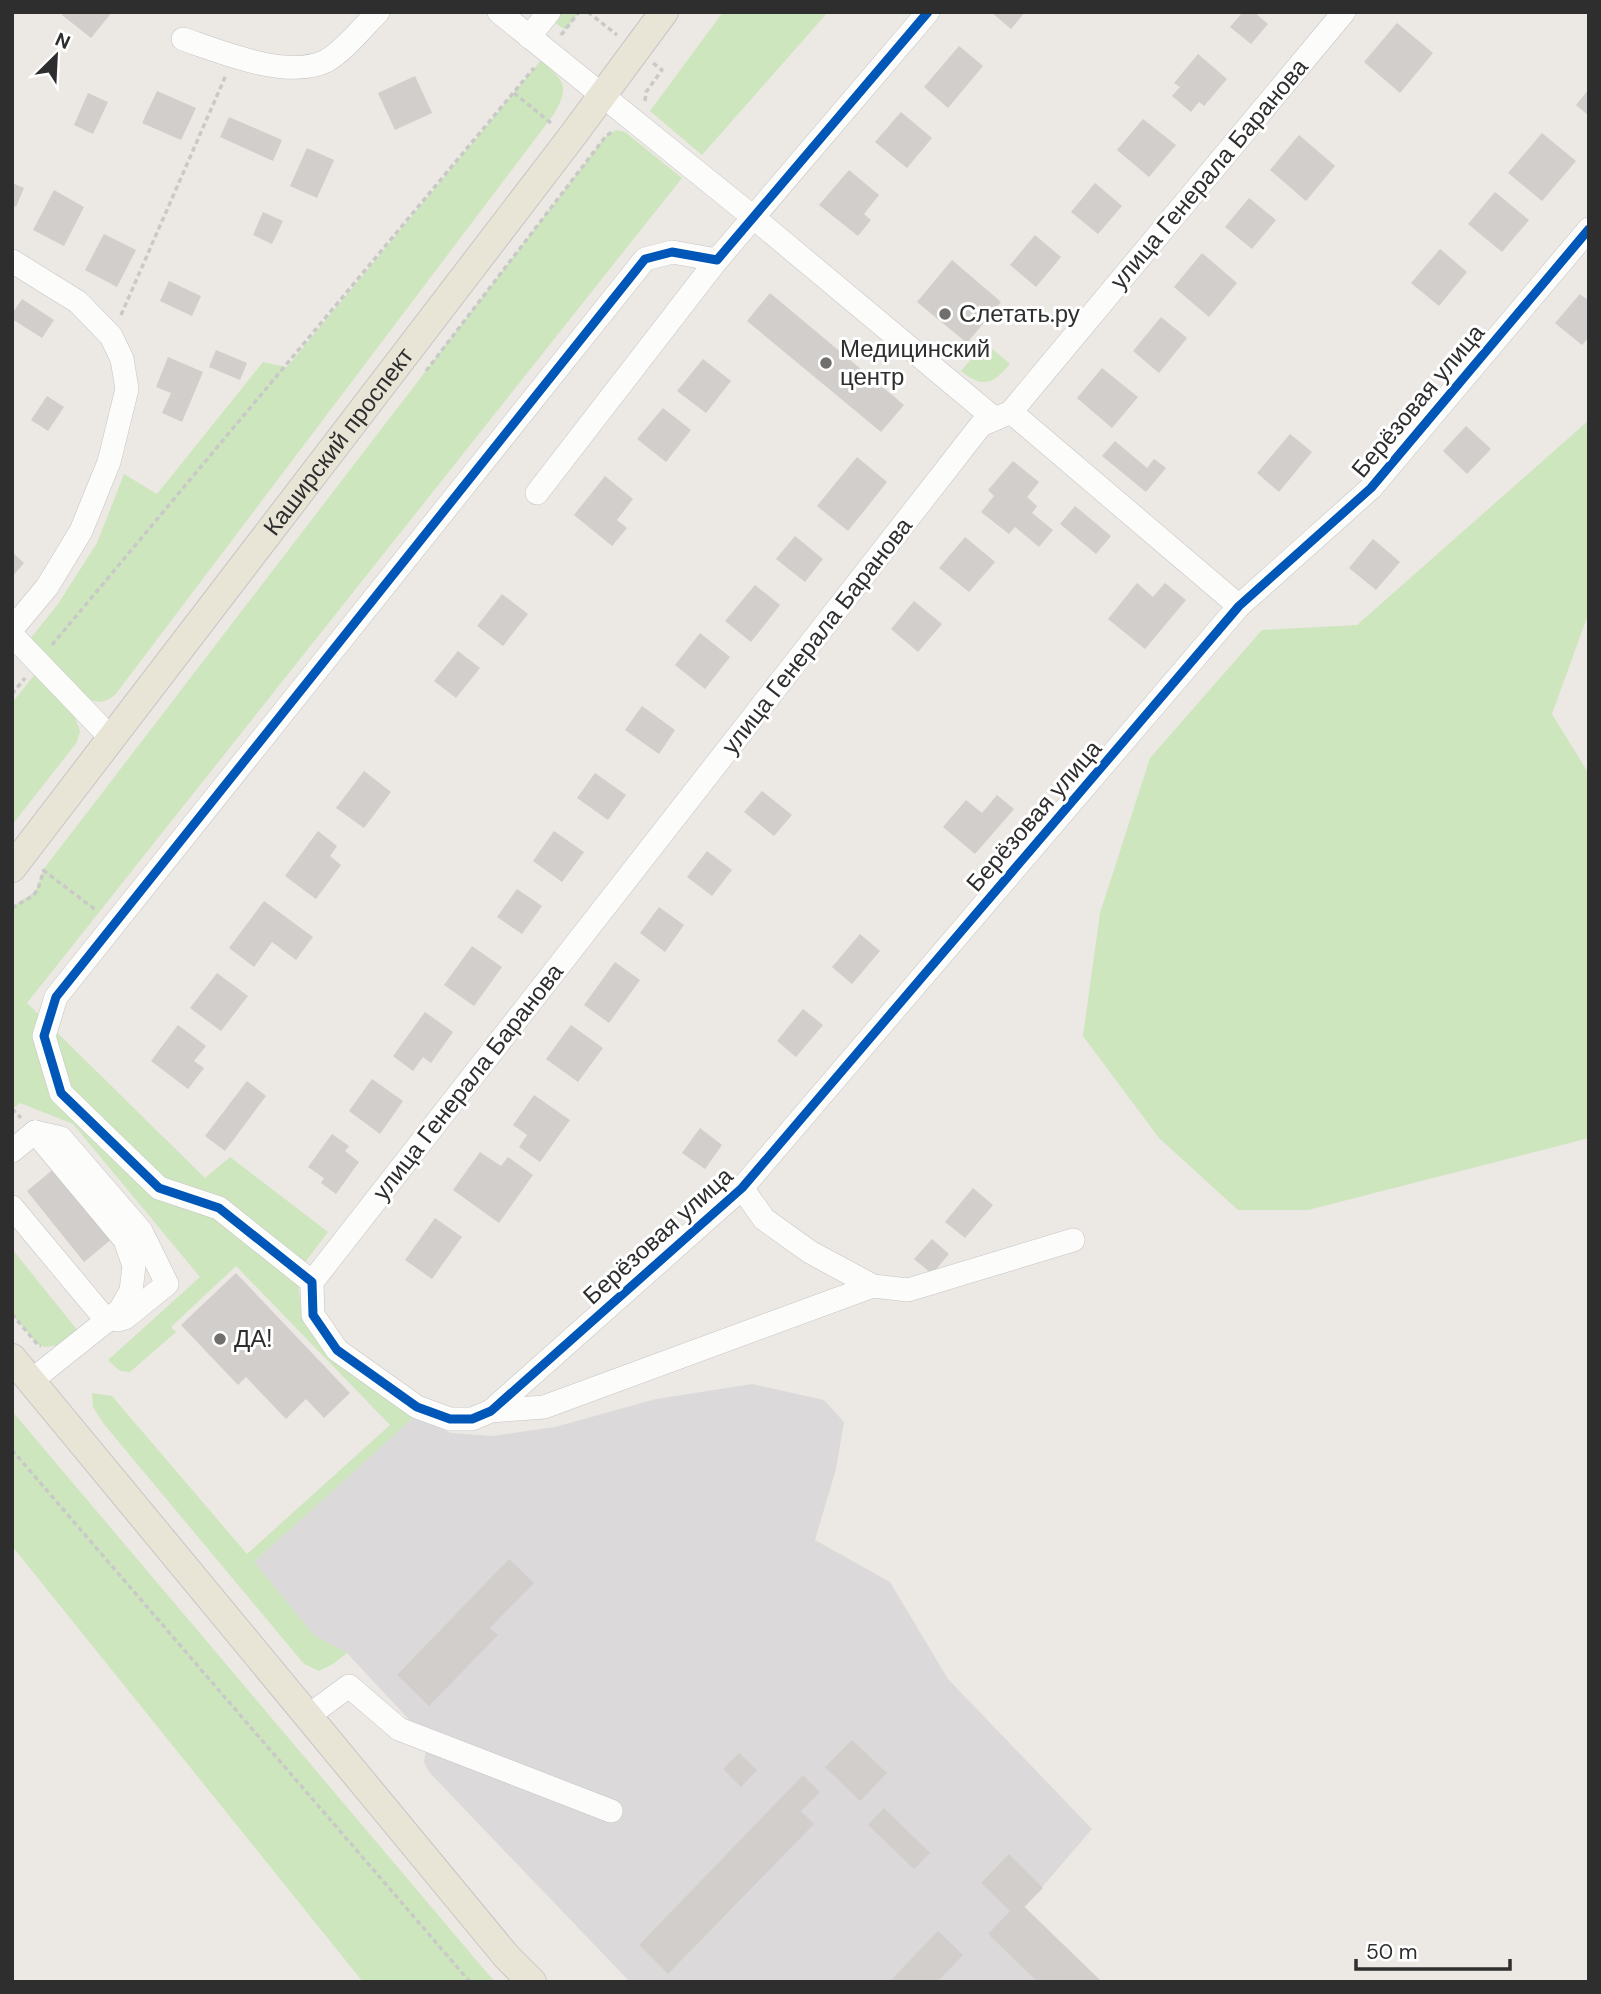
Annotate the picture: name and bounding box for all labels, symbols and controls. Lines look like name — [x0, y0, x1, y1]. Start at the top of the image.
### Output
north arrow — [21, 21, 91, 91]
text: N — [51, 27, 74, 55]
street label: улица Генерала Баранова — [1103, 51, 1315, 296]
place label: Слетать.ру — [959, 298, 1080, 329]
marker: Слетать.ру — [937, 306, 953, 322]
street label: Берёзовая улица — [1344, 317, 1491, 484]
place label: Медицинский центр — [840, 333, 990, 392]
street label: Каширский проспект — [256, 341, 420, 542]
marker: Медицинский центр — [818, 355, 834, 371]
street label: улица Генерала Баранова — [714, 510, 919, 760]
street label: Берёзовая улица — [959, 733, 1108, 898]
street label: улица Генерала Баранова — [365, 956, 570, 1206]
street label: Берёзовая улица — [576, 1160, 740, 1311]
place label: ДА! — [234, 1323, 272, 1354]
marker: ДА! — [212, 1331, 228, 1347]
scale bar — [1356, 1927, 1510, 1971]
text: 50 m — [1366, 1938, 1417, 1966]

